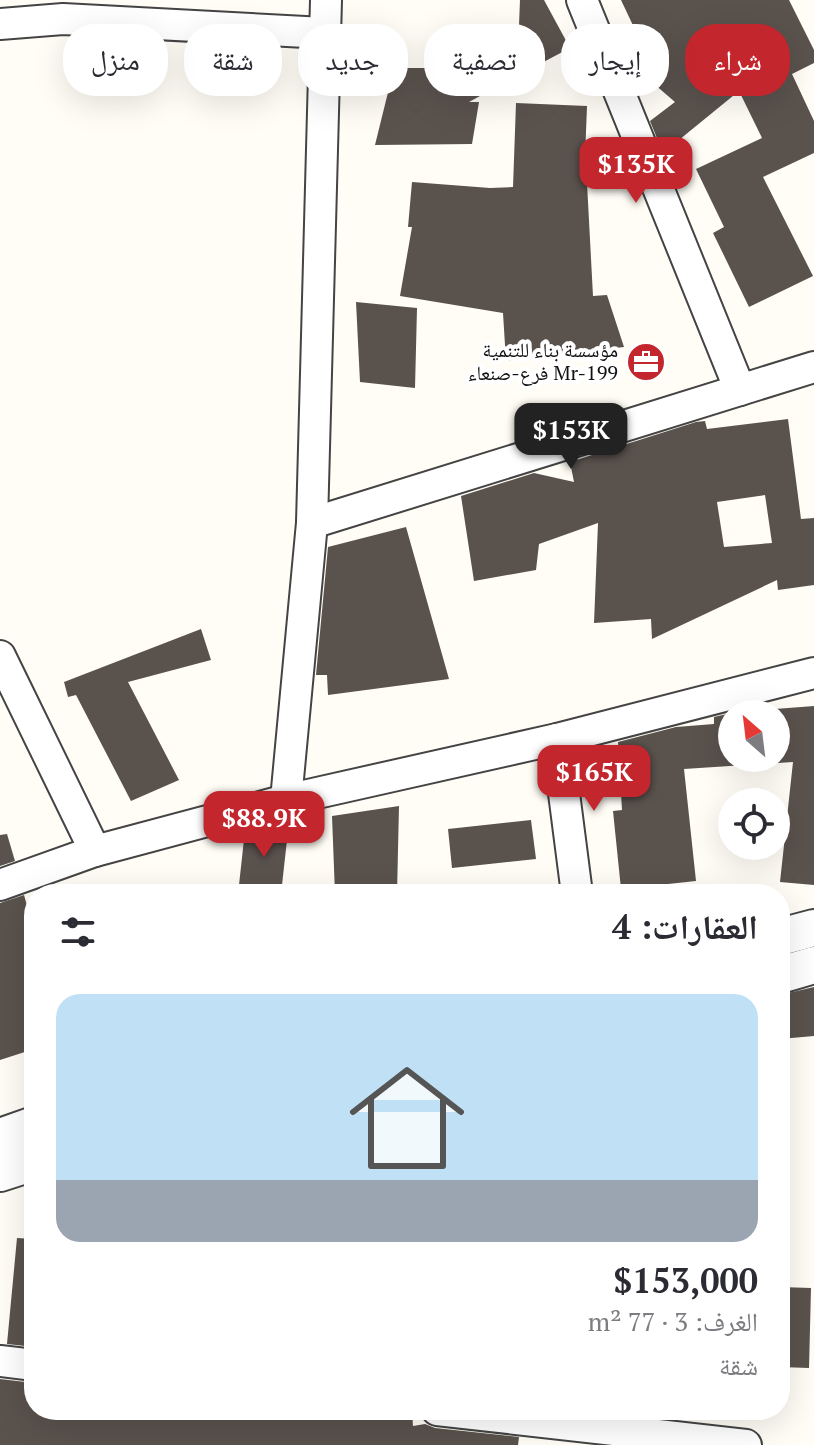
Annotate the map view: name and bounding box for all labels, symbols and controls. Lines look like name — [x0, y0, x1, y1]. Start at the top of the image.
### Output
chip: منزل — [63, 24, 168, 96]
chip: شقة — [184, 24, 282, 96]
chip: جديد — [298, 24, 408, 96]
chip: تصفية — [424, 24, 545, 96]
chip: إيجار — [561, 24, 669, 96]
chip: شراء — [685, 24, 790, 96]
pin: $135K — [580, 137, 692, 205]
text: $135K — [597, 146, 675, 180]
place label: مؤسسة بناء للتنمية فرع-صنعاء Mr-199 — [468, 336, 618, 386]
office icon: مؤسسة بناء للتنمية فرع-صنعاء Mr-199 — [625, 341, 667, 383]
pin: $153K — [515, 403, 627, 471]
text: $153K — [532, 412, 610, 446]
north arrow — [718, 700, 790, 772]
map controls — [718, 700, 790, 860]
pin: $165K — [538, 745, 650, 813]
text: $165K — [555, 754, 633, 788]
button: locate — [718, 788, 790, 860]
pin: $88.9K — [199, 791, 329, 859]
text: $88.9K — [222, 800, 306, 834]
text: العقارات: 4 — [612, 904, 758, 949]
icon: filters — [56, 910, 100, 954]
icon: home — [335, 1046, 479, 1190]
text: $153,000 — [613, 1258, 758, 1303]
text: الغرف: 3 · 77 m² — [588, 1304, 758, 1338]
text: شقة — [719, 1348, 758, 1382]

